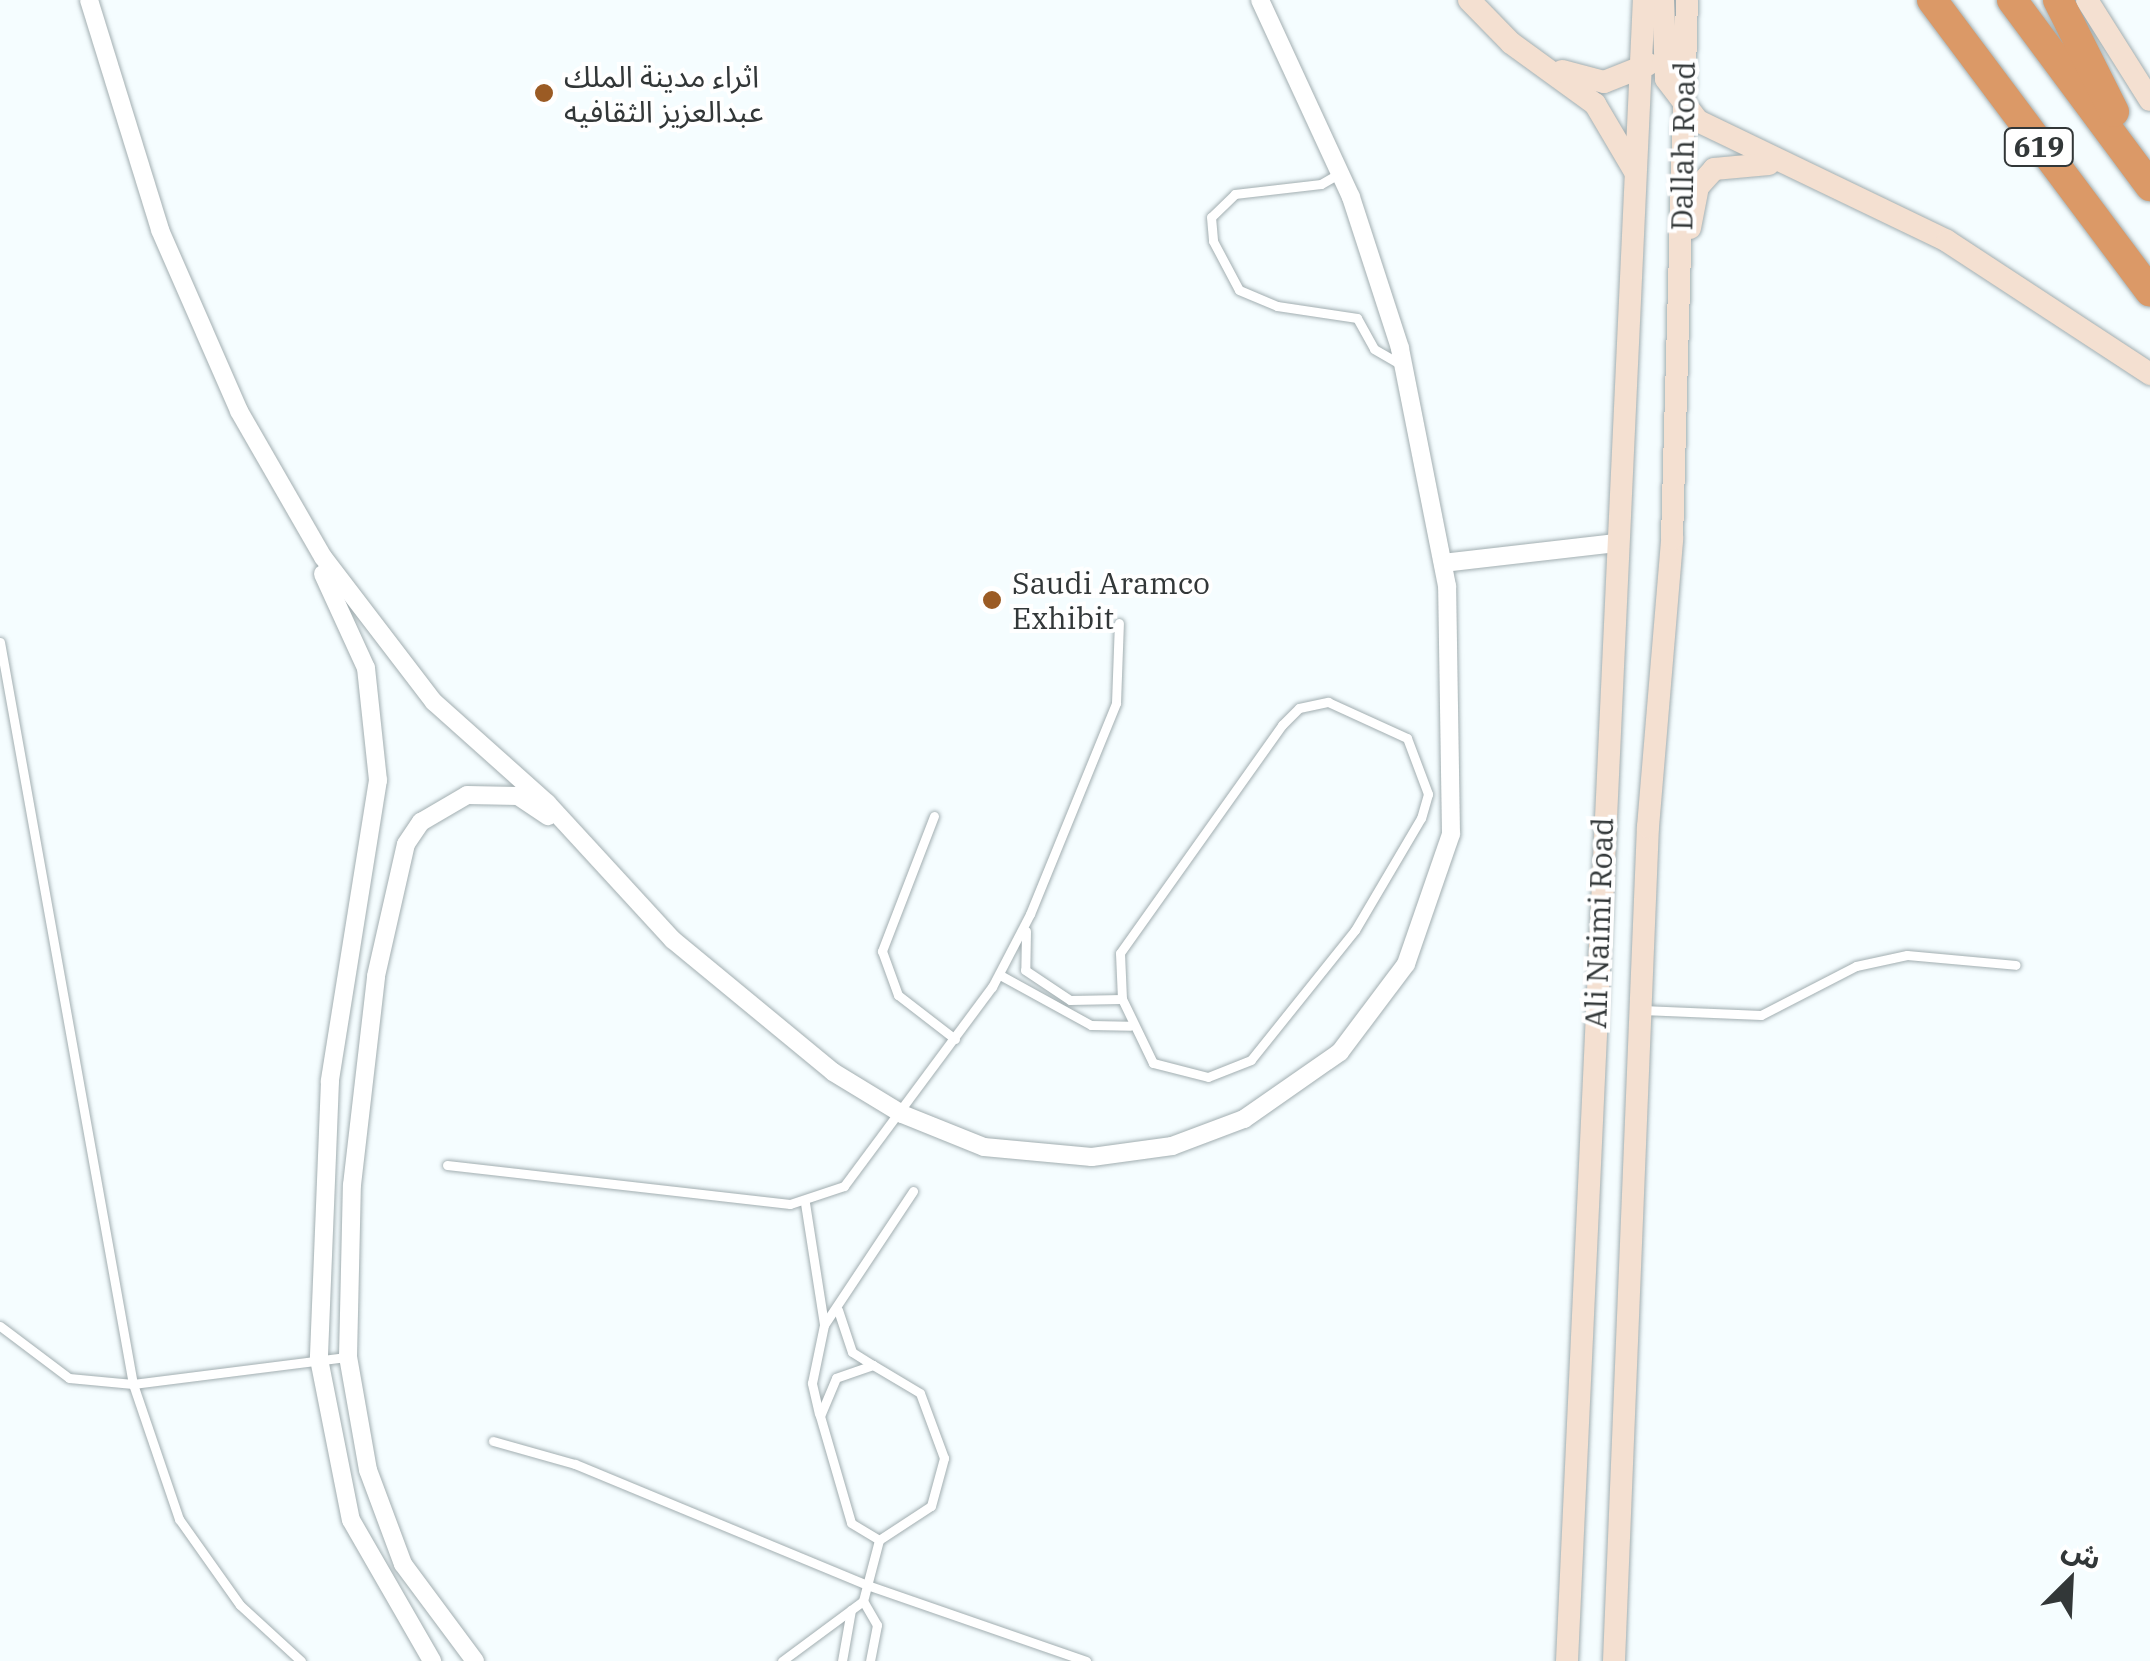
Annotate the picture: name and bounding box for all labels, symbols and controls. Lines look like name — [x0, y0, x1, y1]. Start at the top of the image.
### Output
place label: اثراء مدينة الملك عبدالعزيز الثقافيه — [564, 58, 764, 128]
street label: Dallah Road — [1664, 61, 1702, 231]
marker: اثراء مدينة الملك عبدالعزيز الثقافيه — [533, 82, 555, 104]
road number: 619 — [2002, 124, 2076, 170]
place label: Saudi Aramco Exhibit — [1012, 565, 1210, 636]
marker: Saudi Aramco Exhibit — [981, 589, 1003, 611]
street label: Ali Naimi Road — [1577, 817, 1621, 1029]
text: ش — [2057, 1528, 2107, 1578]
north arrow — [2020, 1531, 2120, 1631]

